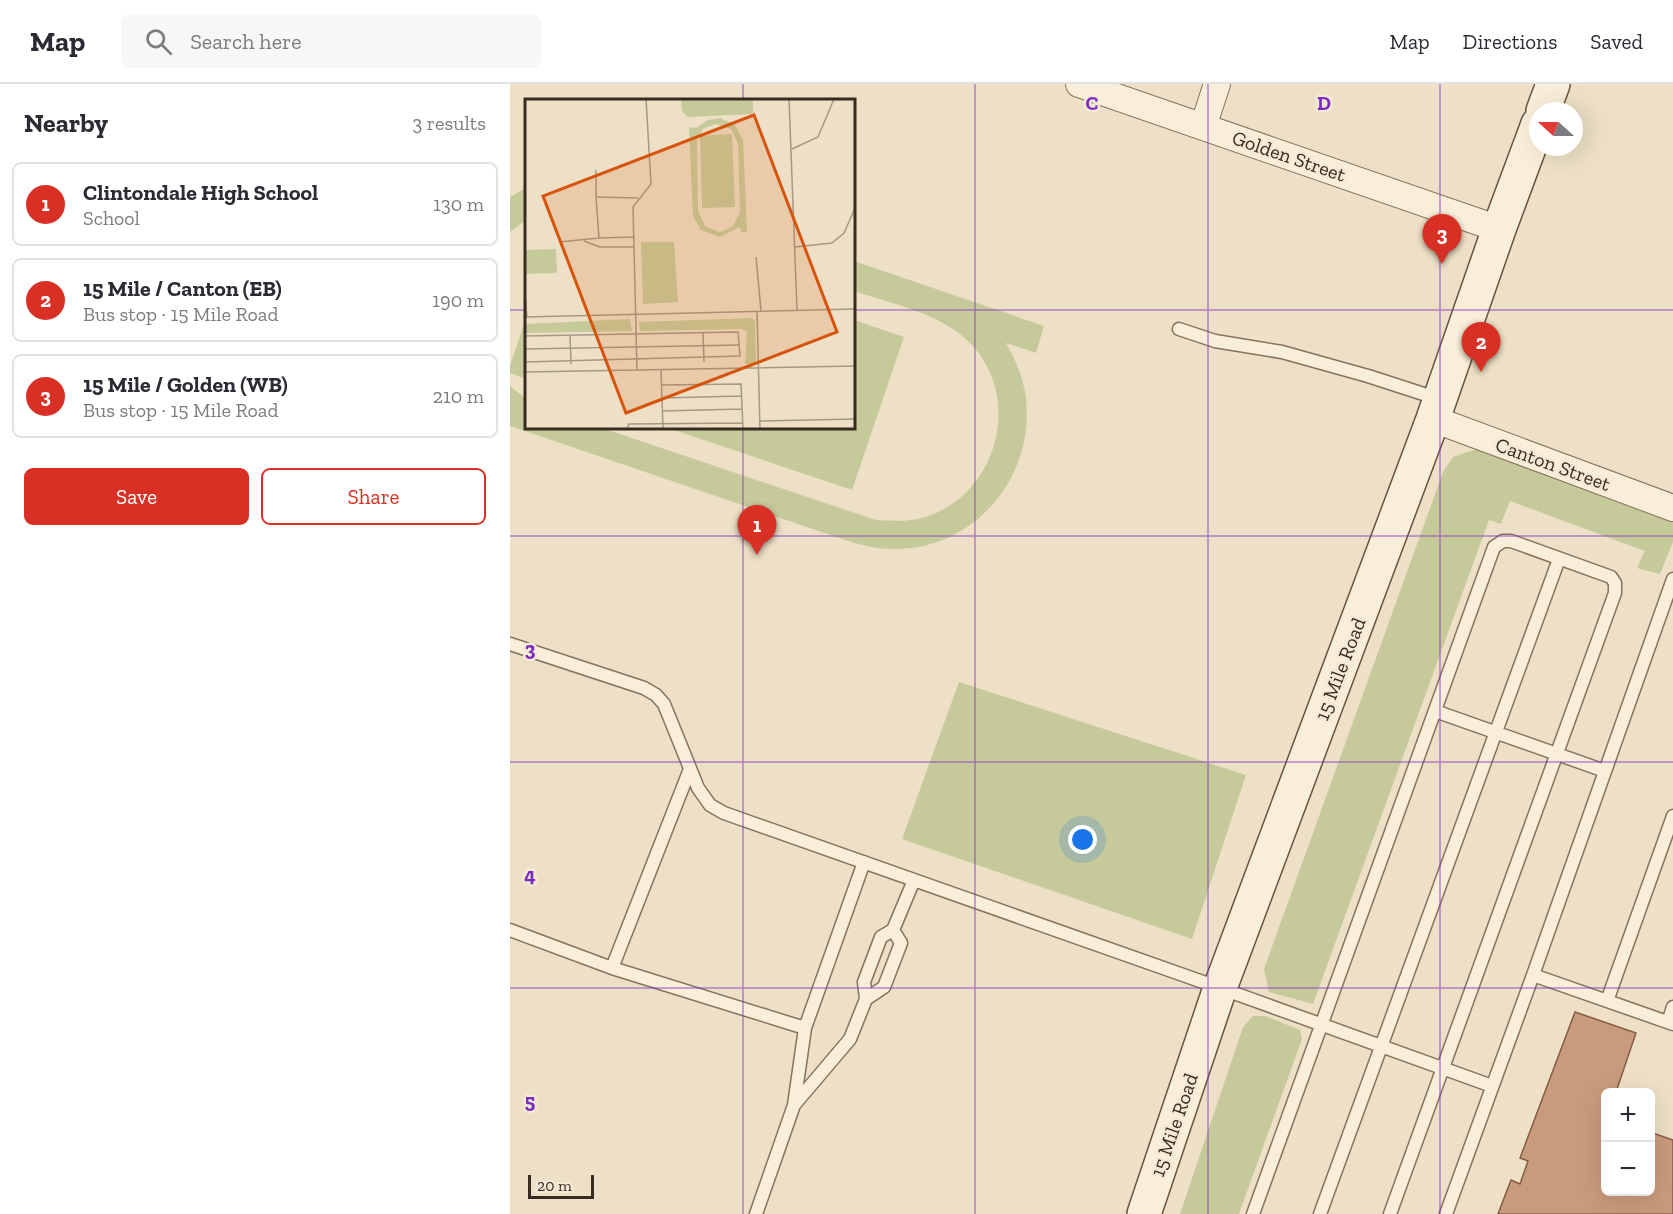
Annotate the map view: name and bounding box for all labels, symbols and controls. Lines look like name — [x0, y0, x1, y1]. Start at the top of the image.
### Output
search box — [121, 14, 541, 68]
text: Map — [30, 25, 85, 58]
icon: search — [142, 25, 175, 58]
text: Search here — [190, 28, 302, 55]
text: Map — [1390, 29, 1430, 54]
text: Directions — [1463, 29, 1557, 54]
text: Saved — [1590, 29, 1643, 54]
text: C — [1086, 91, 1099, 115]
text: D — [1317, 91, 1331, 115]
inset map — [525, 99, 855, 429]
north arrow — [1529, 102, 1583, 156]
text: Nearby — [24, 107, 108, 139]
text: 3 results — [412, 111, 486, 135]
street label: Golden Street — [1229, 125, 1349, 187]
text: Clintondale High School — [83, 179, 318, 206]
text: 1 — [41, 192, 50, 216]
text: 130 m — [433, 192, 484, 216]
text: School — [83, 206, 140, 230]
pin: 3 — [1422, 214, 1462, 264]
text: 15 Mile / Canton (EB) — [83, 275, 282, 302]
text: 2 — [40, 288, 51, 312]
text: 190 m — [432, 288, 484, 312]
text: Bus stop · 15 Mile Road — [83, 302, 278, 326]
pin: 2 — [1462, 322, 1500, 372]
text: 15 Mile / Golden (WB) — [83, 371, 288, 398]
text: 3 — [40, 384, 51, 408]
text: 210 m — [433, 384, 484, 408]
text: Bus stop · 15 Mile Road — [83, 398, 278, 422]
street label: Canton Street — [1492, 432, 1614, 496]
button: Save — [24, 468, 249, 525]
button: Share — [261, 468, 486, 525]
pin: 1 — [738, 506, 776, 555]
street label: 15 Mile Road — [1309, 614, 1371, 724]
text: 3 — [525, 637, 536, 661]
your location — [1068, 825, 1097, 854]
text: 4 — [524, 863, 536, 887]
street label: 15 Mile Road — [1145, 1070, 1203, 1180]
map controls — [1601, 1088, 1655, 1196]
button: + — [1601, 1088, 1655, 1142]
text: 5 — [525, 1089, 535, 1113]
button: − — [1601, 1142, 1655, 1196]
scale bar — [528, 1172, 594, 1200]
text: 20 m — [537, 1176, 572, 1195]

